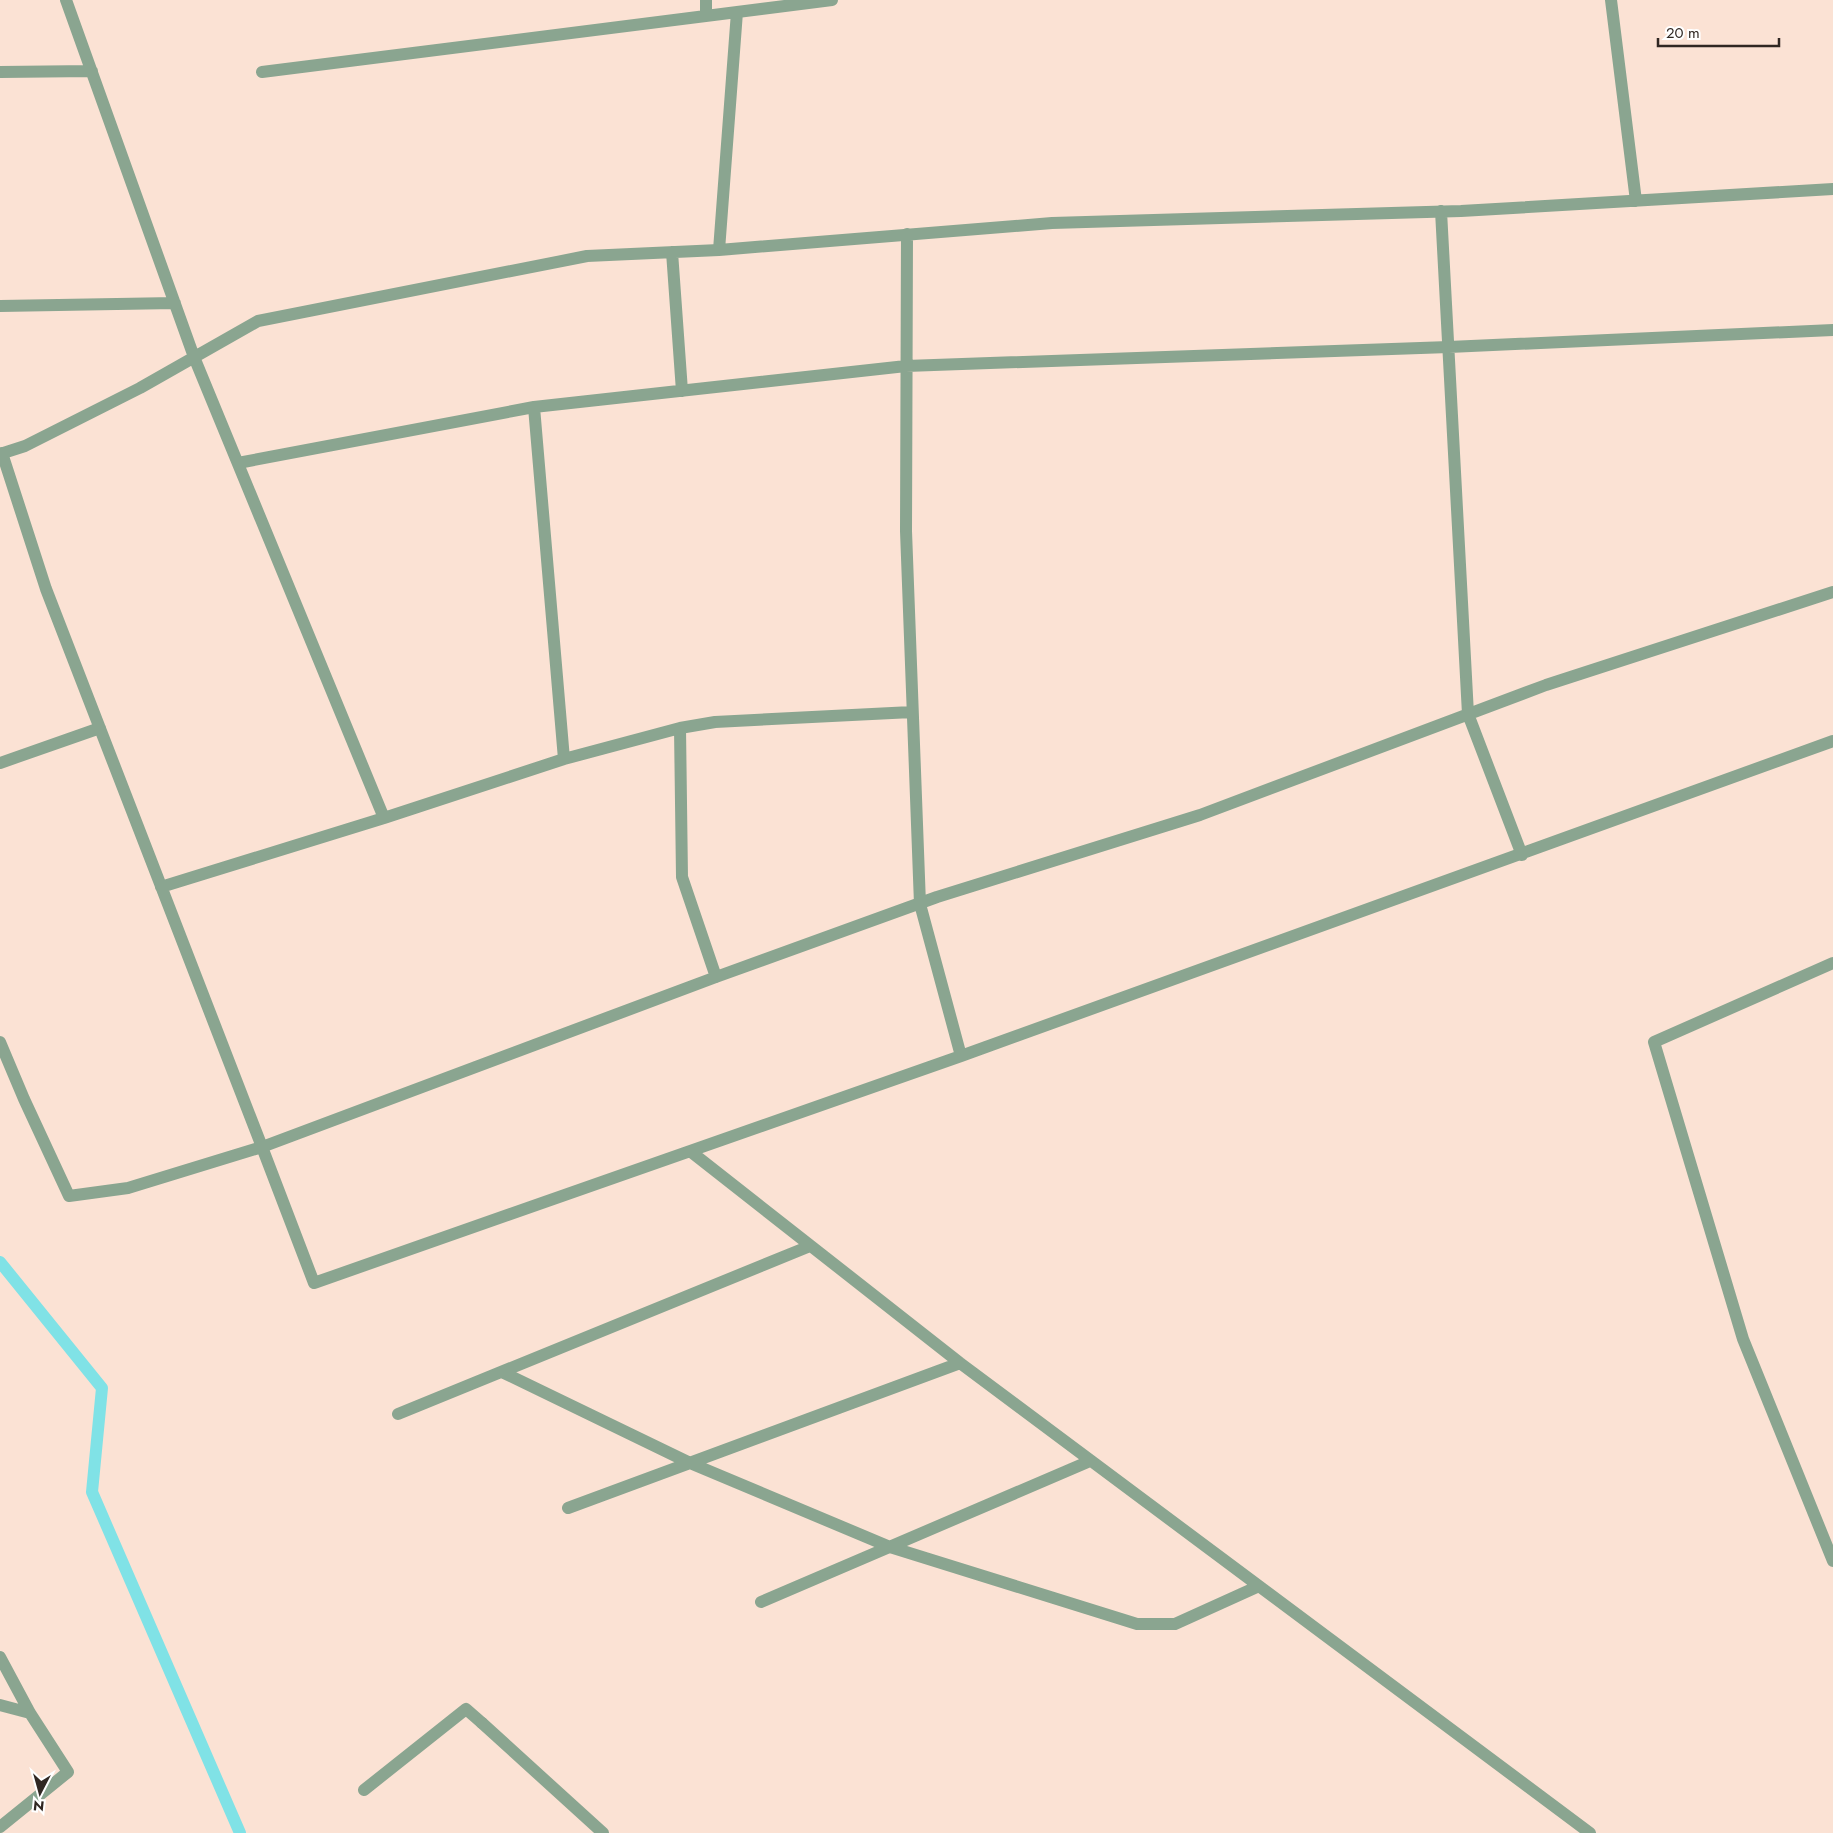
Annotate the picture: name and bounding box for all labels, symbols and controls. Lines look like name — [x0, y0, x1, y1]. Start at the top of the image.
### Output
scale bar — [1658, 15, 1779, 47]
text: 20 m — [1666, 22, 1700, 44]
north arrow — [15, 1768, 65, 1818]
text: N — [32, 1795, 45, 1816]

